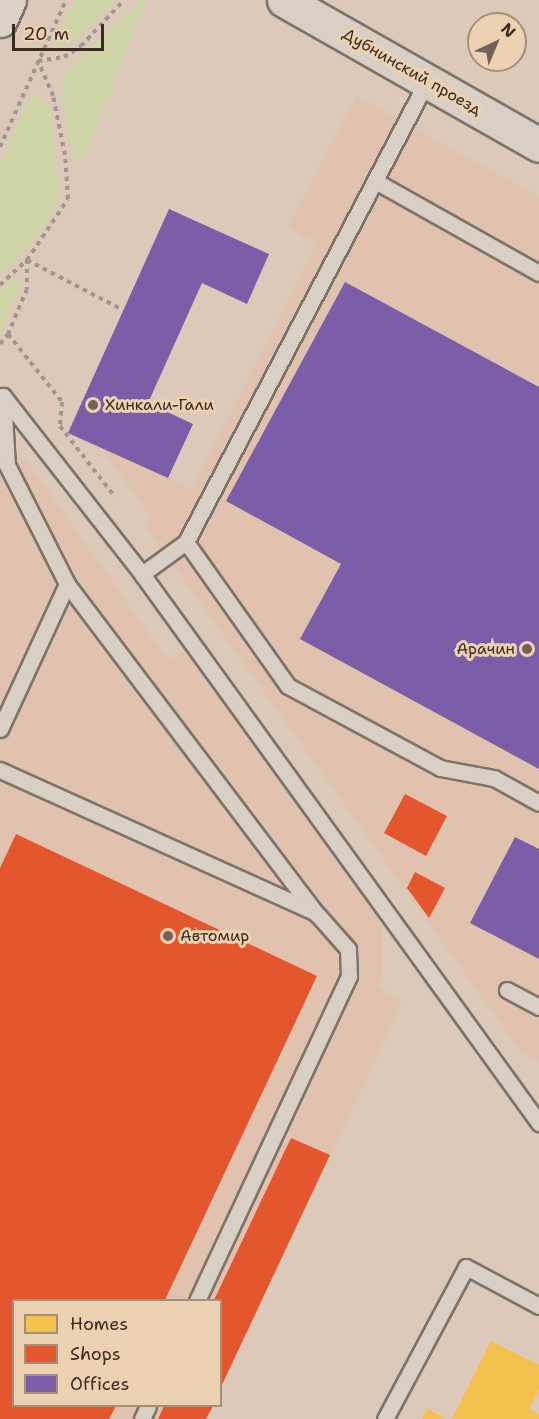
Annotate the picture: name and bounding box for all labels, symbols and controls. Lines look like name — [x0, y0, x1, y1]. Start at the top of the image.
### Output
scale bar — [15, 12, 106, 50]
north arrow — [467, 12, 527, 72]
text: N — [497, 18, 520, 42]
text: 20 m — [23, 22, 69, 46]
street label: Дубнинский проезд — [339, 24, 485, 120]
place label: Хинкали-Гали — [105, 395, 214, 415]
marker: Хинкали-Гали — [86, 398, 100, 412]
place label: Арачин — [456, 639, 515, 659]
marker: Арачин — [520, 642, 534, 656]
place label: Автомир — [180, 926, 249, 946]
marker: Автомир — [161, 929, 175, 943]
legend — [12, 1299, 222, 1407]
text: Homes — [70, 1312, 128, 1336]
text: Shops — [70, 1342, 121, 1366]
text: Offices — [70, 1372, 129, 1396]

